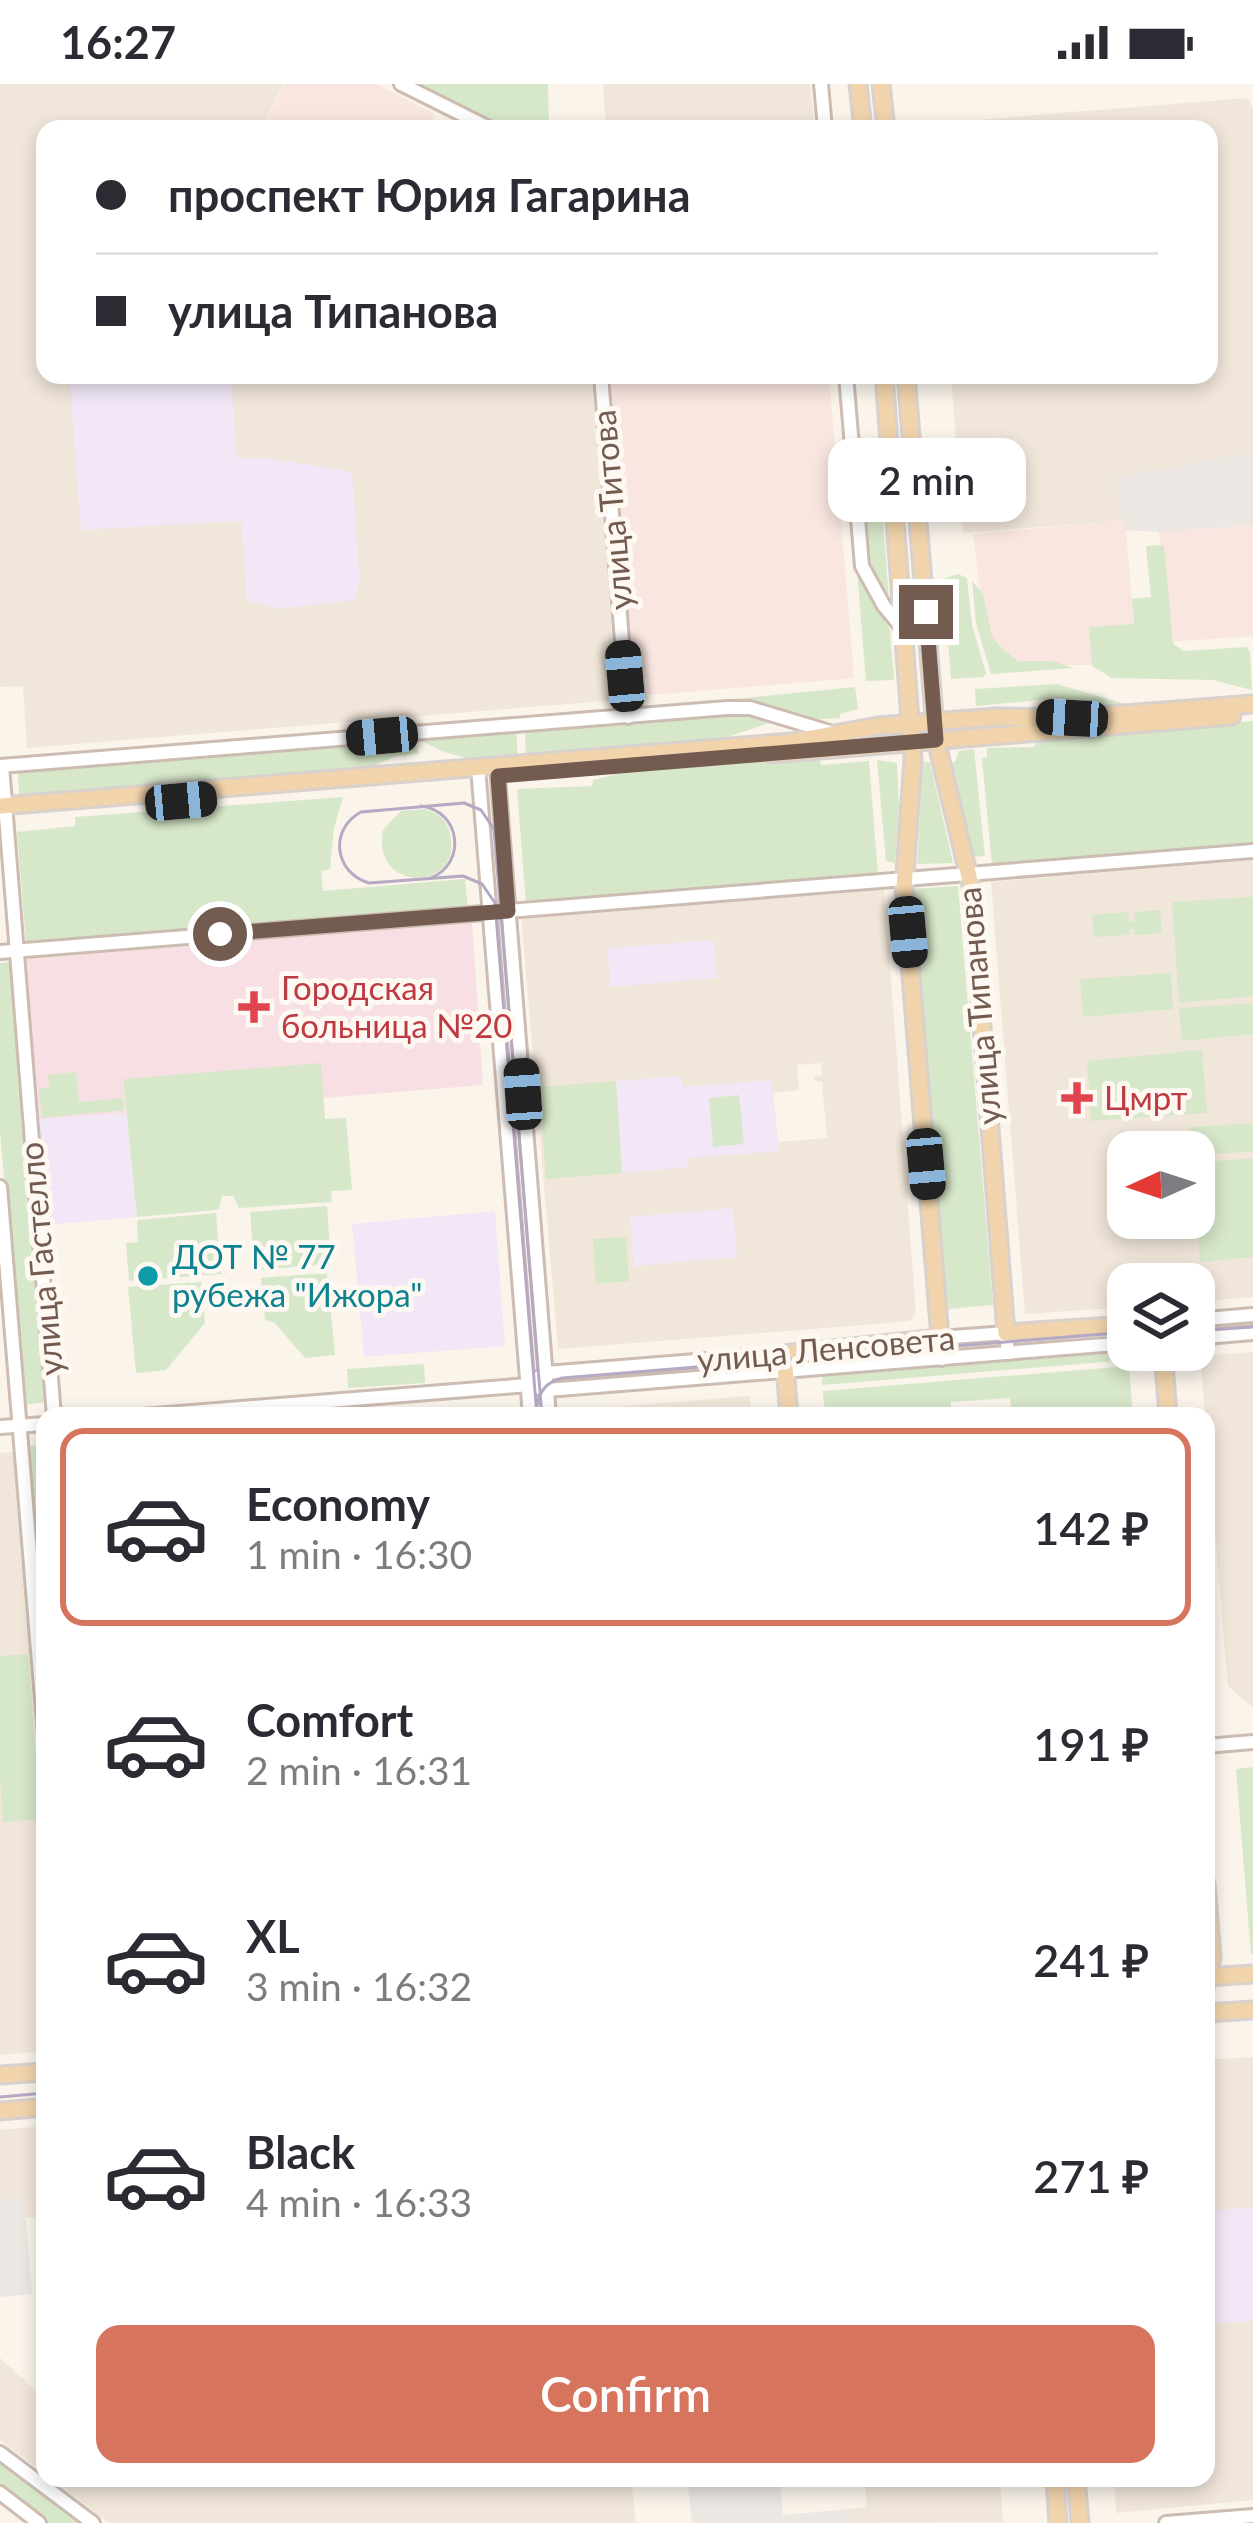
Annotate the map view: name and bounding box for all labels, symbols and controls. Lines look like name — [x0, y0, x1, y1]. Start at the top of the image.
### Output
text: 16:27 — [60, 15, 176, 69]
text: проспект Юрия Гагарина — [168, 168, 691, 222]
text: улица Типанова — [168, 284, 498, 338]
street label: улица Титова — [582, 408, 640, 612]
callout: 2 min — [827, 438, 1025, 522]
text: 2 min — [879, 457, 975, 503]
route end — [899, 585, 953, 639]
car — [604, 639, 646, 713]
car — [1035, 698, 1109, 738]
car — [345, 715, 419, 757]
car — [144, 780, 218, 822]
street label: улица Типанова — [948, 886, 1008, 1127]
car — [887, 895, 929, 969]
route start — [193, 907, 247, 961]
place label: Городская больница №20 — [281, 967, 512, 1045]
marker: Городская больница №20 — [238, 991, 270, 1023]
car — [503, 1057, 543, 1131]
place label: Цмрт — [1104, 1077, 1188, 1117]
marker: Цмрт — [1061, 1082, 1093, 1114]
car — [905, 1127, 947, 1201]
north arrow — [1107, 1131, 1215, 1239]
map controls — [1107, 1131, 1215, 1371]
street label: улица Гастелло — [10, 1141, 70, 1378]
place label: ДОТ № 77 рубежа "Ижора" — [172, 1236, 423, 1314]
marker: ДОТ № 77 рубежа "Ижора" — [135, 1263, 161, 1289]
button: layers — [1107, 1263, 1215, 1371]
street label: улица Ленсовета — [695, 1317, 956, 1379]
icon: car — [102, 1473, 210, 1581]
text: Economy — [246, 1477, 430, 1531]
text: 142 ₽ — [1033, 1501, 1149, 1555]
text: 1 min · 16:30 — [246, 1531, 472, 1577]
icon: car — [102, 1689, 210, 1797]
text: Comfort — [246, 1693, 413, 1747]
text: 191 ₽ — [1033, 1717, 1149, 1771]
text: 2 min · 16:31 — [246, 1747, 472, 1793]
icon: car — [102, 1905, 210, 2013]
text: XL — [246, 1909, 300, 1963]
text: 241 ₽ — [1033, 1933, 1149, 1987]
text: 3 min · 16:32 — [246, 1963, 472, 2009]
icon: car — [102, 2121, 210, 2229]
text: Black — [246, 2125, 355, 2179]
text: 271 ₽ — [1033, 2149, 1149, 2203]
text: 4 min · 16:33 — [246, 2179, 472, 2225]
button: Confirm — [96, 2325, 1155, 2463]

